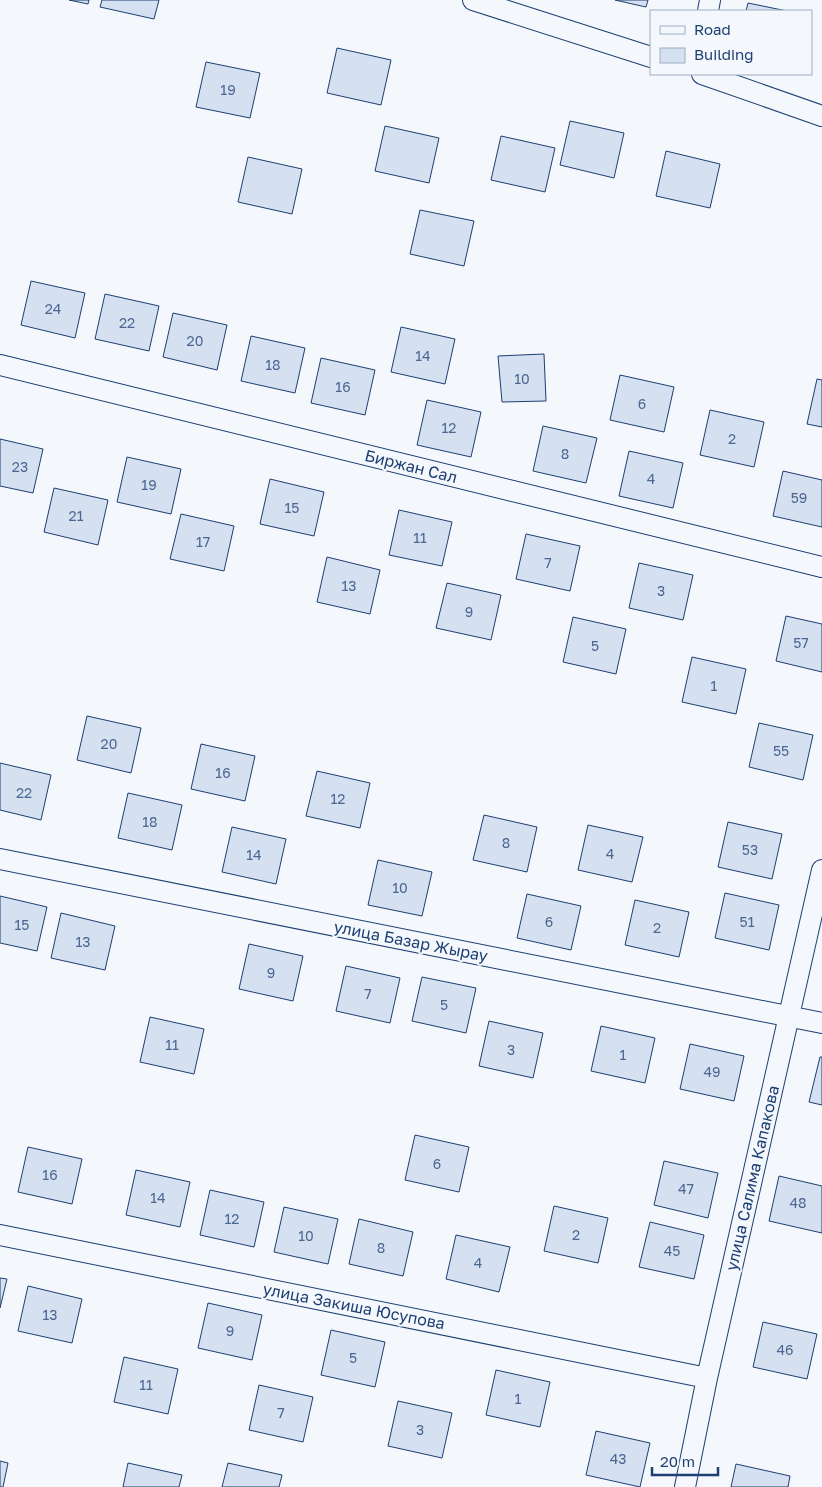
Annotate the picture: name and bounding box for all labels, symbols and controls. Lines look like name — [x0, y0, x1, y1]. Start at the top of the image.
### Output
legend — [650, 10, 812, 75]
text: Road — [694, 20, 731, 38]
text: Building — [694, 45, 754, 63]
house number: 19 — [220, 81, 236, 98]
house number: 24 — [45, 300, 61, 317]
house number: 22 — [119, 314, 135, 331]
house number: 20 — [187, 332, 203, 349]
house number: 14 — [415, 347, 431, 364]
house number: 18 — [265, 356, 281, 373]
house number: 10 — [514, 370, 530, 387]
house number: 16 — [335, 378, 351, 395]
house number: 6 — [638, 395, 646, 412]
house number: 12 — [442, 419, 456, 436]
house number: 2 — [728, 430, 736, 447]
street label: Биржан Сал — [363, 445, 459, 487]
house number: 8 — [561, 445, 569, 462]
house number: 23 — [12, 458, 28, 475]
house number: 4 — [647, 470, 655, 487]
house number: 19 — [141, 476, 157, 493]
house number: 59 — [791, 489, 807, 506]
house number: 15 — [285, 499, 299, 516]
house number: 21 — [69, 507, 84, 524]
house number: 11 — [413, 529, 427, 546]
house number: 17 — [196, 533, 210, 550]
house number: 7 — [544, 554, 552, 571]
house number: 13 — [342, 577, 356, 594]
house number: 3 — [657, 582, 665, 599]
house number: 9 — [465, 603, 473, 620]
house number: 57 — [793, 634, 809, 651]
house number: 5 — [591, 637, 599, 654]
house number: 1 — [711, 677, 718, 694]
house number: 20 — [101, 735, 117, 752]
house number: 55 — [773, 742, 789, 759]
house number: 16 — [215, 764, 231, 781]
house number: 22 — [16, 784, 32, 801]
house number: 12 — [331, 790, 345, 807]
house number: 18 — [142, 813, 158, 830]
house number: 8 — [502, 834, 510, 851]
house number: 53 — [742, 841, 758, 858]
house number: 4 — [606, 845, 614, 862]
house number: 14 — [246, 846, 262, 863]
house number: 10 — [392, 879, 408, 896]
house number: 6 — [545, 913, 553, 930]
house number: 51 — [740, 913, 755, 930]
house number: 15 — [15, 916, 29, 933]
street label: улица Базар Жырау — [332, 916, 490, 966]
house number: 2 — [653, 919, 661, 936]
house number: 13 — [76, 933, 90, 950]
house number: 9 — [267, 964, 275, 981]
house number: 7 — [364, 985, 372, 1002]
house number: 5 — [440, 996, 448, 1013]
house number: 11 — [165, 1036, 179, 1053]
house number: 3 — [507, 1041, 515, 1058]
house number: 1 — [620, 1046, 627, 1063]
house number: 49 — [703, 1063, 721, 1080]
street label: улица Салима Капакова — [721, 1083, 783, 1273]
house number: 6 — [433, 1155, 441, 1172]
house number: 16 — [42, 1166, 58, 1183]
house number: 47 — [678, 1180, 694, 1197]
house number: 14 — [150, 1189, 166, 1206]
house number: 48 — [789, 1194, 807, 1211]
house number: 12 — [225, 1210, 239, 1227]
house number: 2 — [572, 1226, 580, 1243]
house number: 10 — [298, 1227, 314, 1244]
house number: 8 — [377, 1239, 385, 1256]
house number: 45 — [664, 1242, 680, 1259]
house number: 4 — [474, 1254, 482, 1271]
street label: улица Закиша Юсупова — [261, 1279, 447, 1333]
house number: 13 — [43, 1306, 57, 1323]
house number: 9 — [226, 1322, 234, 1339]
house number: 46 — [776, 1341, 794, 1358]
house number: 5 — [349, 1349, 357, 1366]
house number: 11 — [139, 1376, 153, 1393]
house number: 1 — [515, 1390, 522, 1407]
house number: 7 — [277, 1404, 285, 1421]
house number: 3 — [416, 1421, 424, 1438]
scale bar — [652, 1444, 718, 1476]
house number: 43 — [610, 1450, 626, 1467]
text: 20 m — [660, 1452, 695, 1470]

